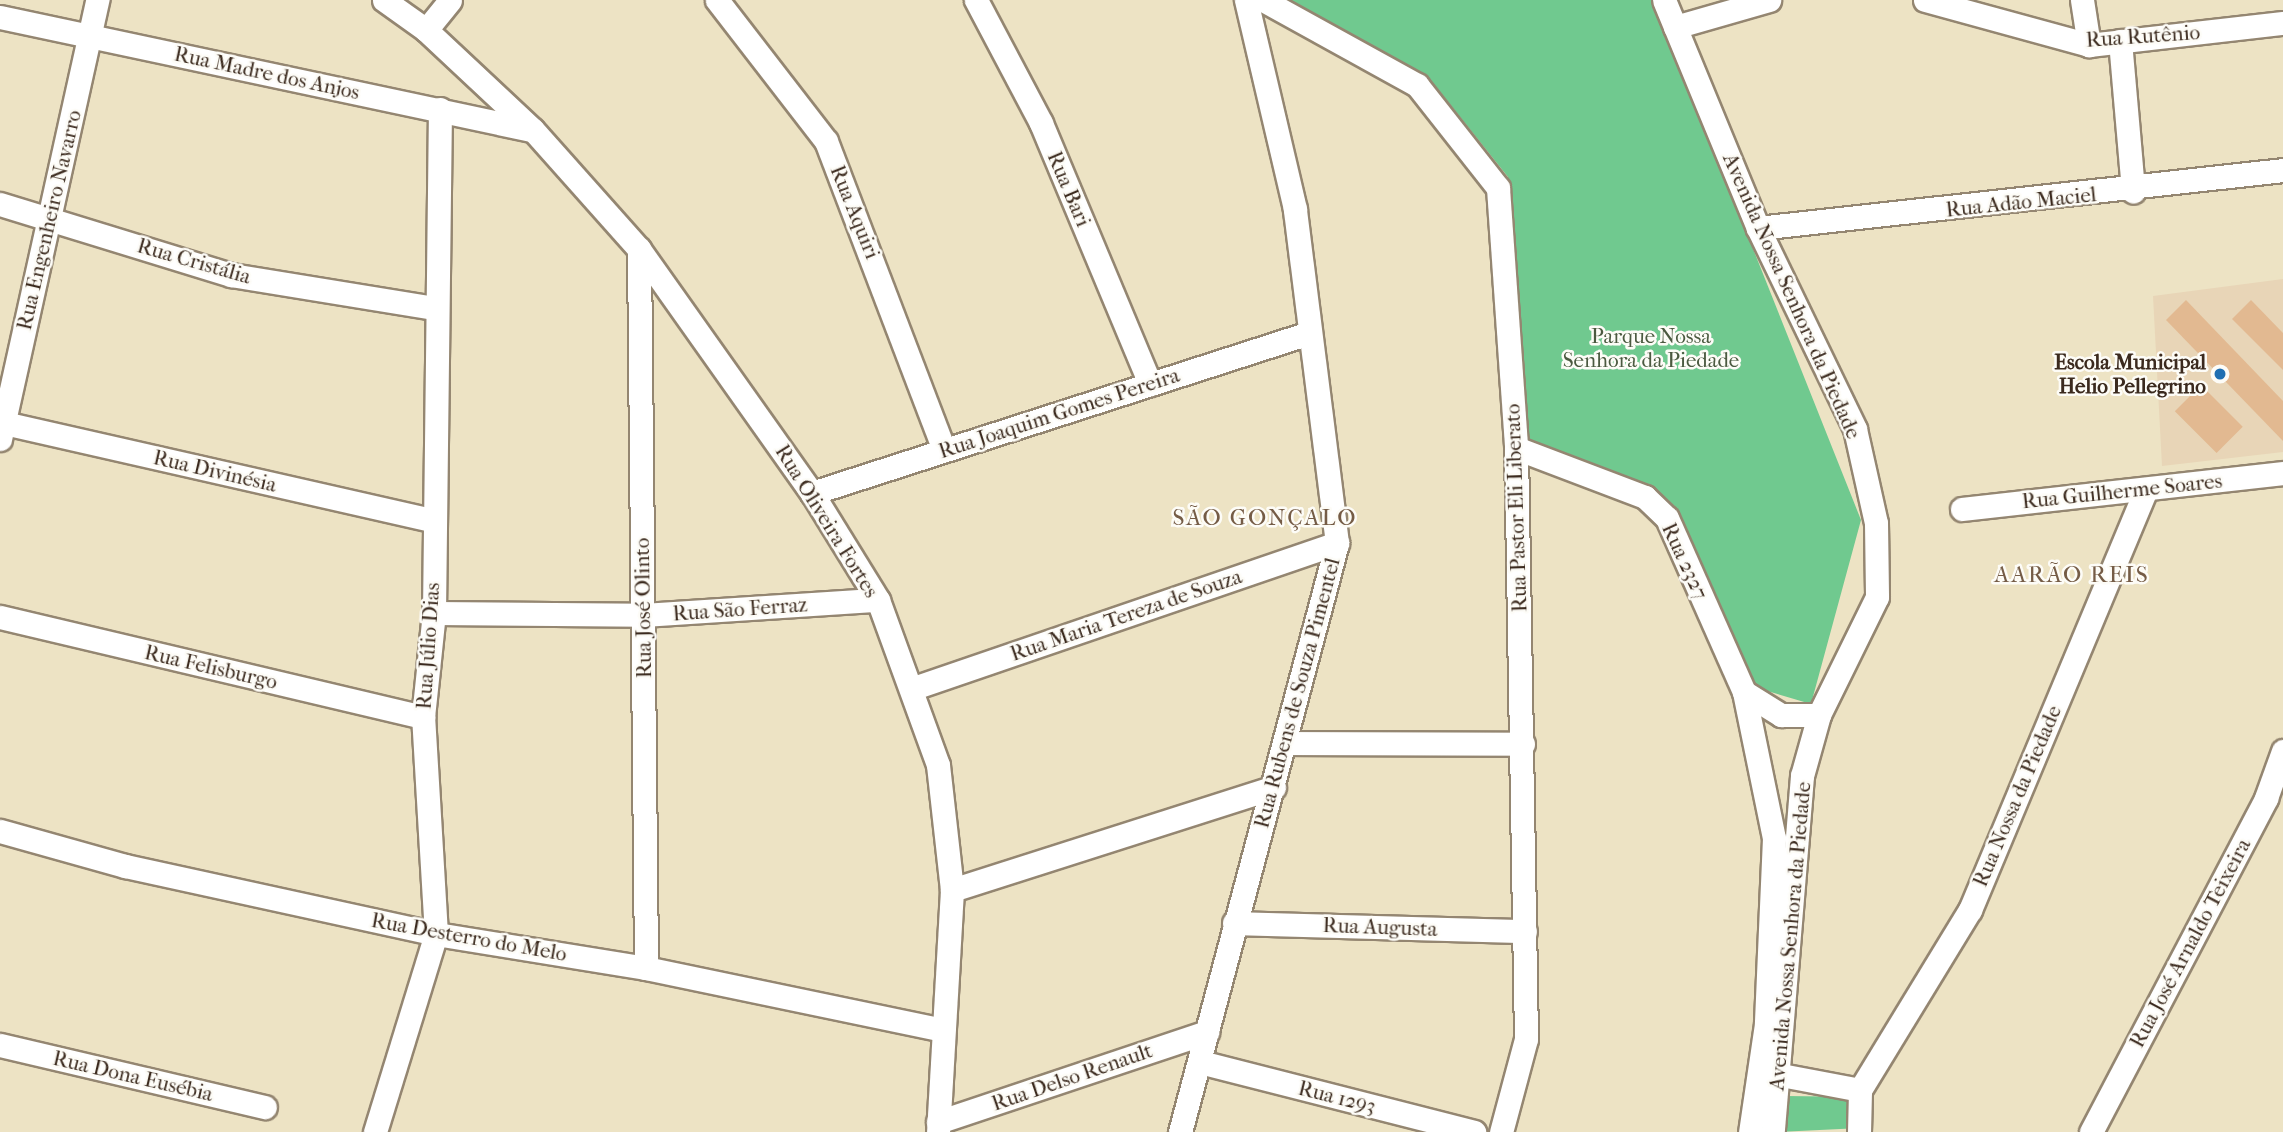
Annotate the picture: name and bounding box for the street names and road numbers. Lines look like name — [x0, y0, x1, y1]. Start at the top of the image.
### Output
street label: Rua Rutênio — [2085, 19, 2201, 53]
street label: Rua Madre dos Anjos — [172, 41, 362, 105]
street label: Rua Engenheiro Navarro — [11, 107, 87, 333]
street label: Rua Bari — [1042, 147, 1096, 231]
street label: Avenida Nossa Senhora da Piedade — [1717, 149, 1867, 443]
street label: Rua Aquiri — [825, 162, 885, 262]
street label: Rua Adão Maciel — [1944, 182, 2098, 222]
street label: Rua Cristália — [134, 233, 254, 289]
street label: Rua Joaquim Gomes Pereira — [935, 362, 1183, 464]
street label: Rua Pastor Eli Liberato — [1500, 403, 1532, 613]
street label: Rua Oliveira Fortes — [770, 440, 884, 602]
street label: Rua Divinésia — [151, 445, 279, 497]
street label: Rua Guilherme Soares — [2021, 468, 2223, 514]
street label: Rua 2327 — [1656, 519, 1714, 603]
street label: Rua José Olinto — [629, 537, 657, 679]
street label: Rua Rubens de Souza Pimentel — [1249, 555, 1345, 831]
street label: Rua Maria Tereza de Souza — [1007, 563, 1245, 667]
street label: Rua Júlio Dias — [411, 582, 445, 710]
street label: Rua São Ferraz — [672, 592, 808, 626]
street label: Rua Felisburgo — [142, 639, 280, 695]
street label: Rua Nossa da Piedade — [1967, 701, 2067, 891]
street label: Avenida Nossa Senhora da Piedade — [1764, 781, 1816, 1091]
street label: Rua José Arnaldo Teixeira — [2124, 834, 2256, 1052]
street label: Rua Desterro do Melo — [369, 907, 569, 967]
street label: Rua Augusta — [1322, 912, 1438, 942]
street label: Rua Delso Renault — [988, 1038, 1156, 1116]
street label: Rua Dona Eusébia — [50, 1045, 216, 1107]
street label: Rua 1293 — [1296, 1075, 1378, 1119]

